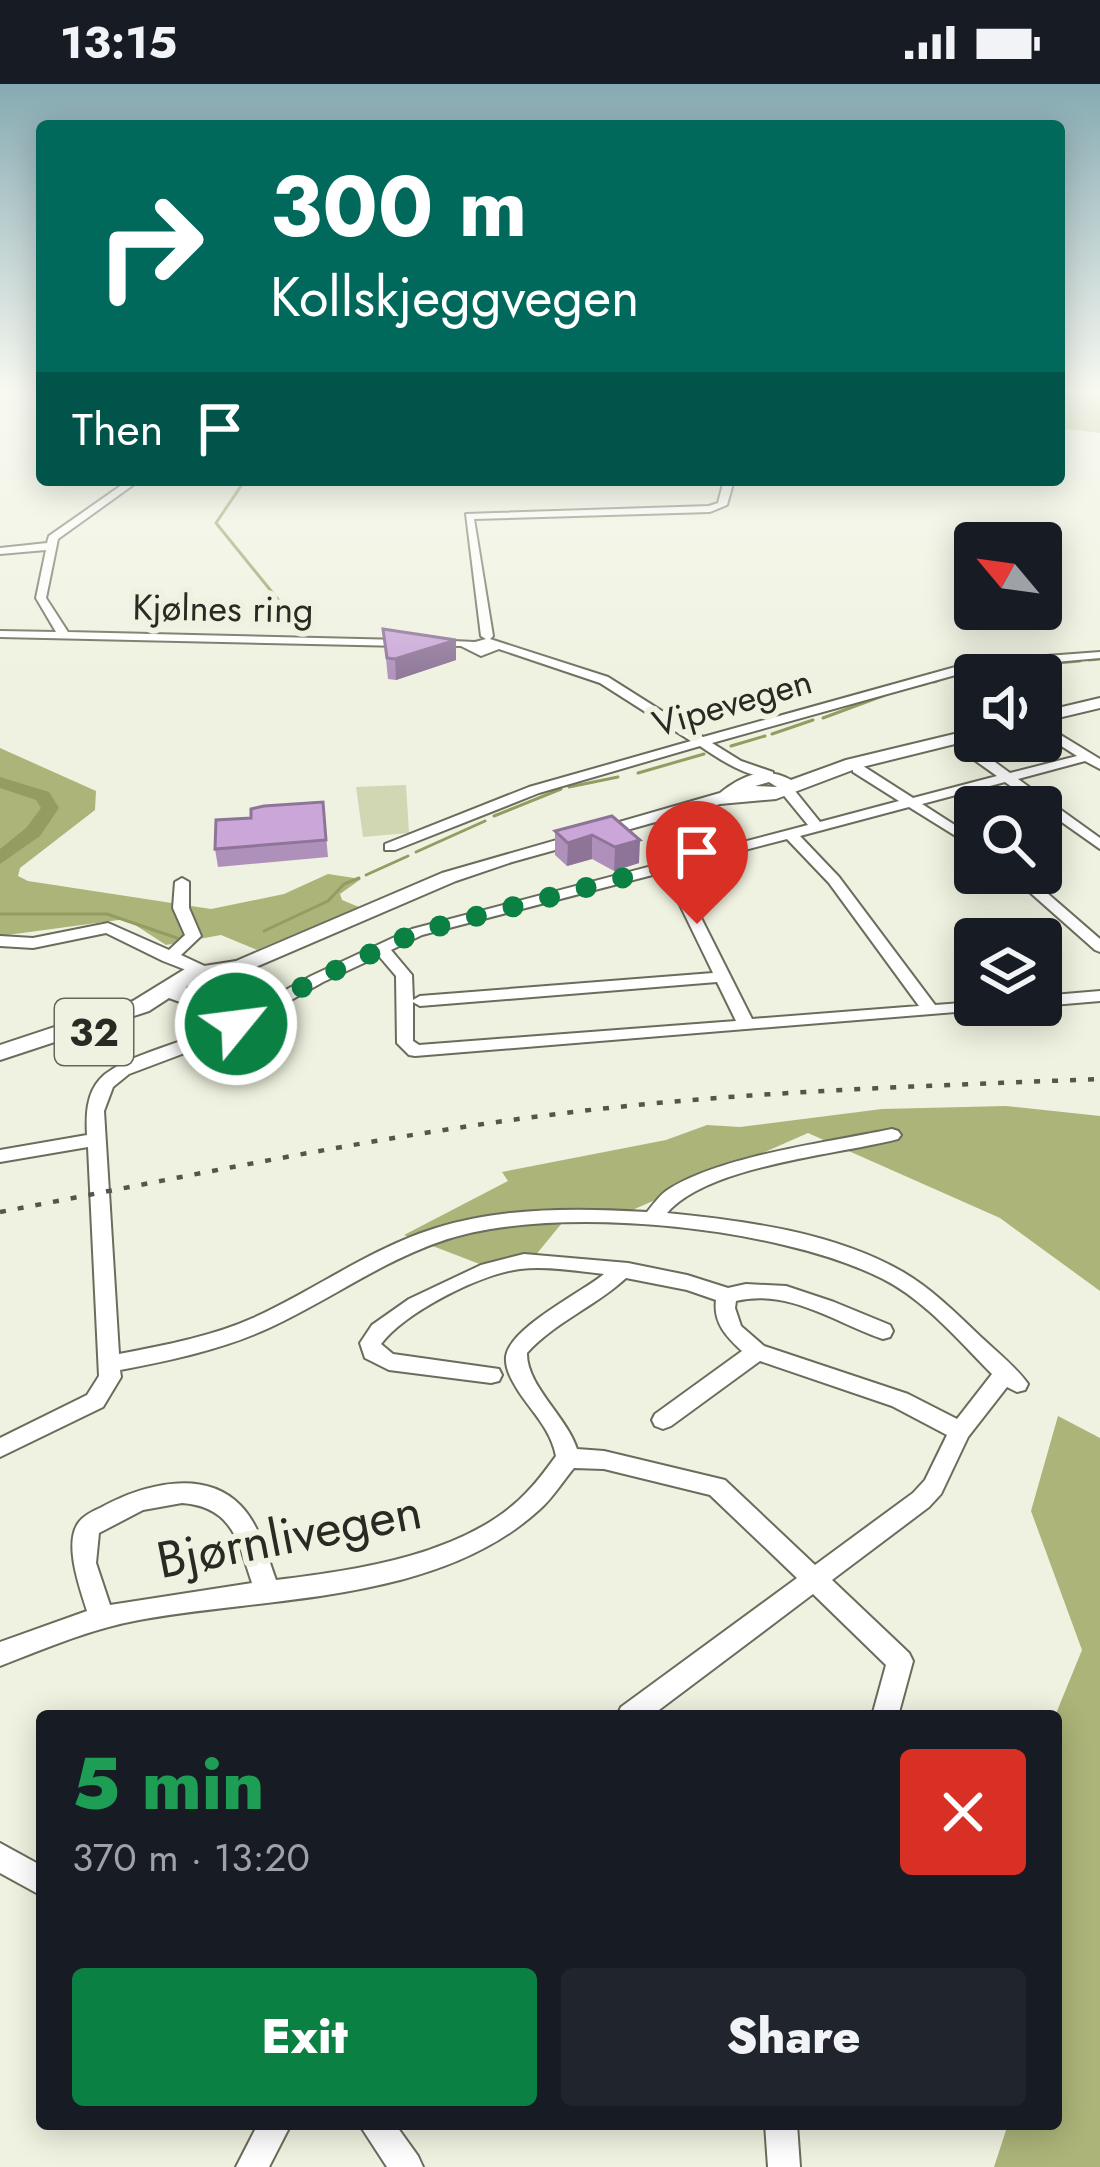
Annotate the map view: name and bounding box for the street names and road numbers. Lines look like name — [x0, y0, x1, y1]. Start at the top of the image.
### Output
street label: Kjølnes ring — [132, 580, 314, 636]
street label: Vipevegen — [646, 654, 818, 750]
road number: 32 — [55, 999, 133, 1065]
street label: Bjørnlivegen — [150, 1473, 428, 1597]

